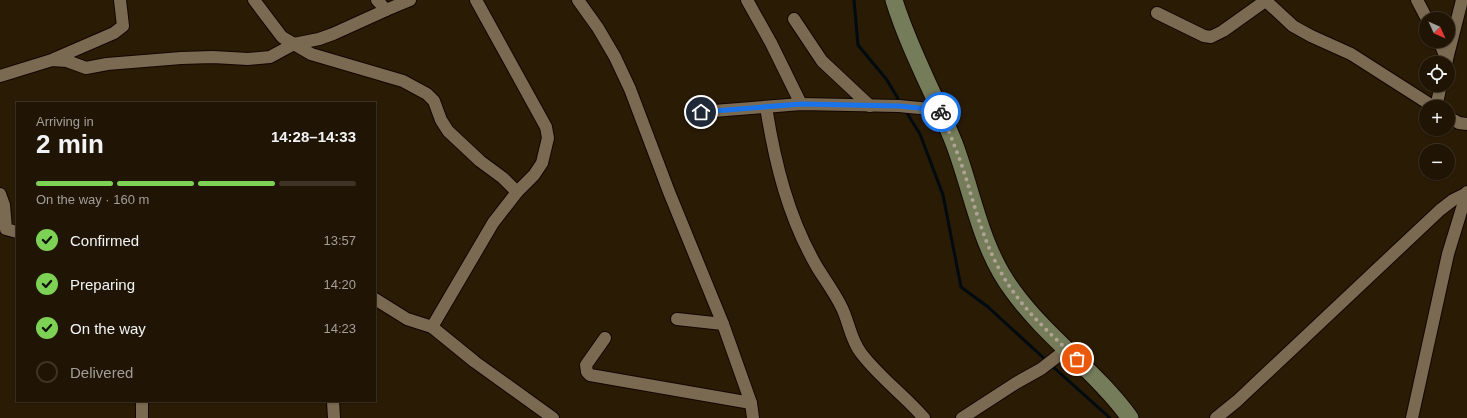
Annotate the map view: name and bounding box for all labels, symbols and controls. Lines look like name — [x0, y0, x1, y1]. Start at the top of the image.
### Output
north arrow — [1419, 12, 1455, 48]
map controls — [1419, 12, 1455, 180]
button: locate — [1419, 56, 1455, 92]
courier — [921, 92, 961, 132]
pin — [684, 95, 718, 129]
button: + — [1419, 100, 1455, 136]
icon: home — [690, 101, 712, 123]
icon: bike — [930, 101, 952, 123]
text: Arriving in — [36, 114, 94, 129]
text: 14:28–14:33 — [271, 128, 356, 145]
text: 2 min — [36, 129, 104, 159]
button: − — [1419, 144, 1455, 180]
text: On the way · 160 m — [36, 192, 149, 207]
icon: check — [36, 229, 58, 251]
text: Confirmed — [70, 232, 139, 249]
text: 13:57 — [323, 233, 356, 248]
icon: check — [36, 273, 58, 295]
text: Preparing — [70, 276, 135, 293]
text: 14:20 — [323, 277, 356, 292]
icon: check — [36, 317, 58, 339]
text: On the way — [70, 320, 146, 337]
text: 14:23 — [323, 321, 356, 336]
pin — [1060, 342, 1094, 376]
icon: bag — [1066, 348, 1088, 370]
text: Delivered — [70, 364, 133, 381]

